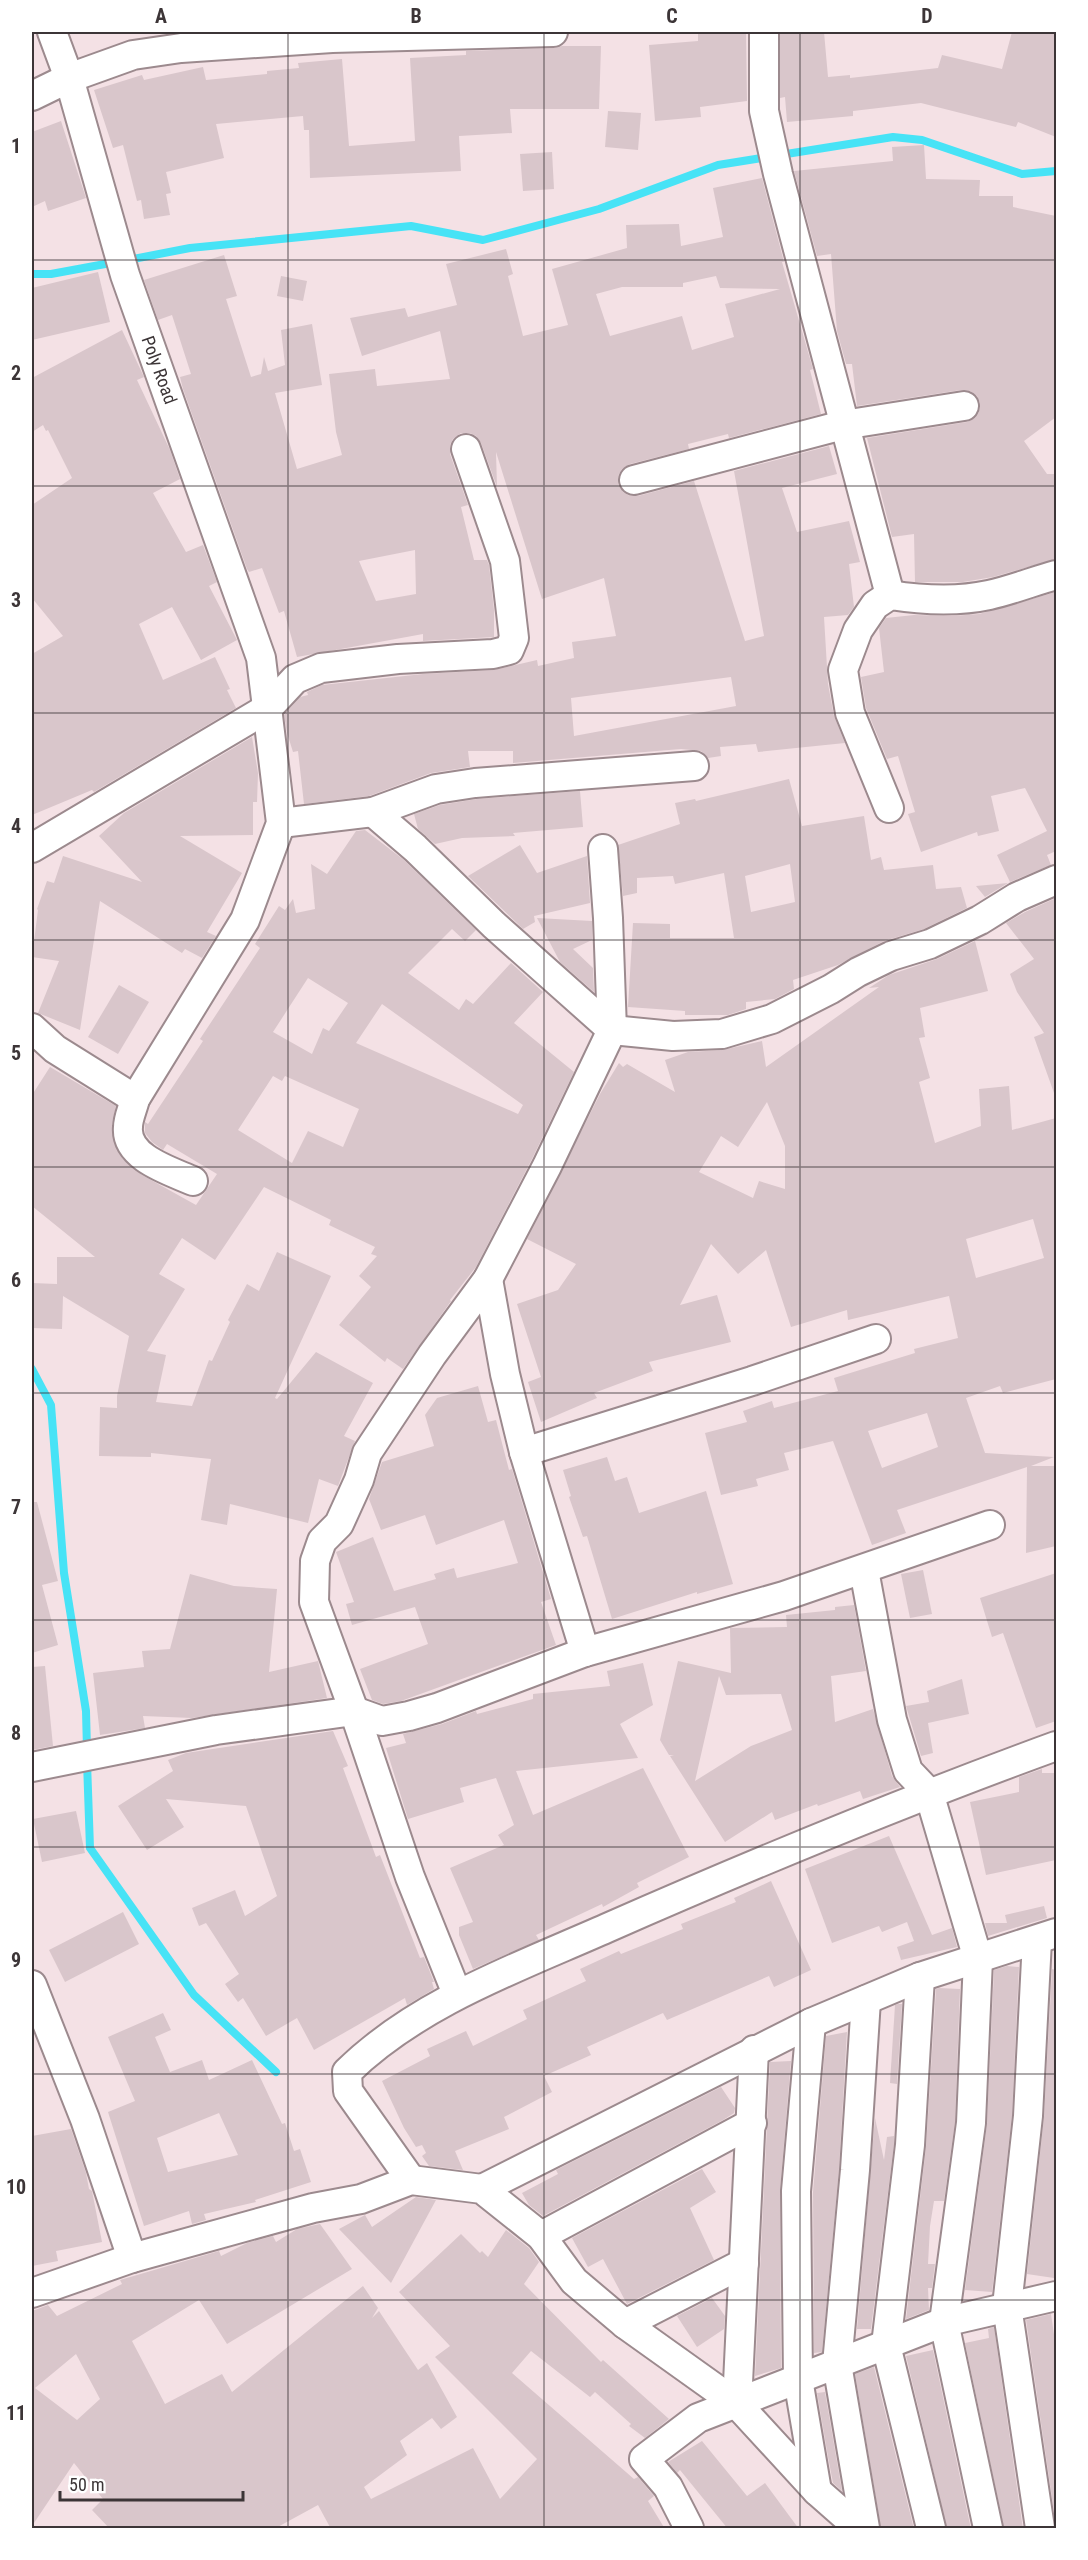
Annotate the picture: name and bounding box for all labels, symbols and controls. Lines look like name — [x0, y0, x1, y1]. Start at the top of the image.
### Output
text: A — [155, 4, 167, 28]
text: B — [410, 4, 422, 28]
text: C — [666, 4, 678, 28]
text: D — [921, 4, 933, 28]
text: 1 — [11, 134, 21, 158]
street label: Poly Road — [137, 333, 181, 407]
text: 2 — [11, 361, 21, 385]
text: 3 — [11, 588, 21, 612]
text: 4 — [11, 814, 21, 838]
text: 5 — [11, 1041, 21, 1065]
text: 6 — [11, 1268, 21, 1292]
text: 7 — [11, 1495, 21, 1519]
text: 8 — [11, 1721, 21, 1745]
text: 9 — [11, 1948, 21, 1972]
text: 10 — [6, 2175, 26, 2199]
text: 11 — [6, 2401, 26, 2425]
scale bar — [60, 2464, 243, 2502]
text: 50 m — [69, 2474, 104, 2495]

